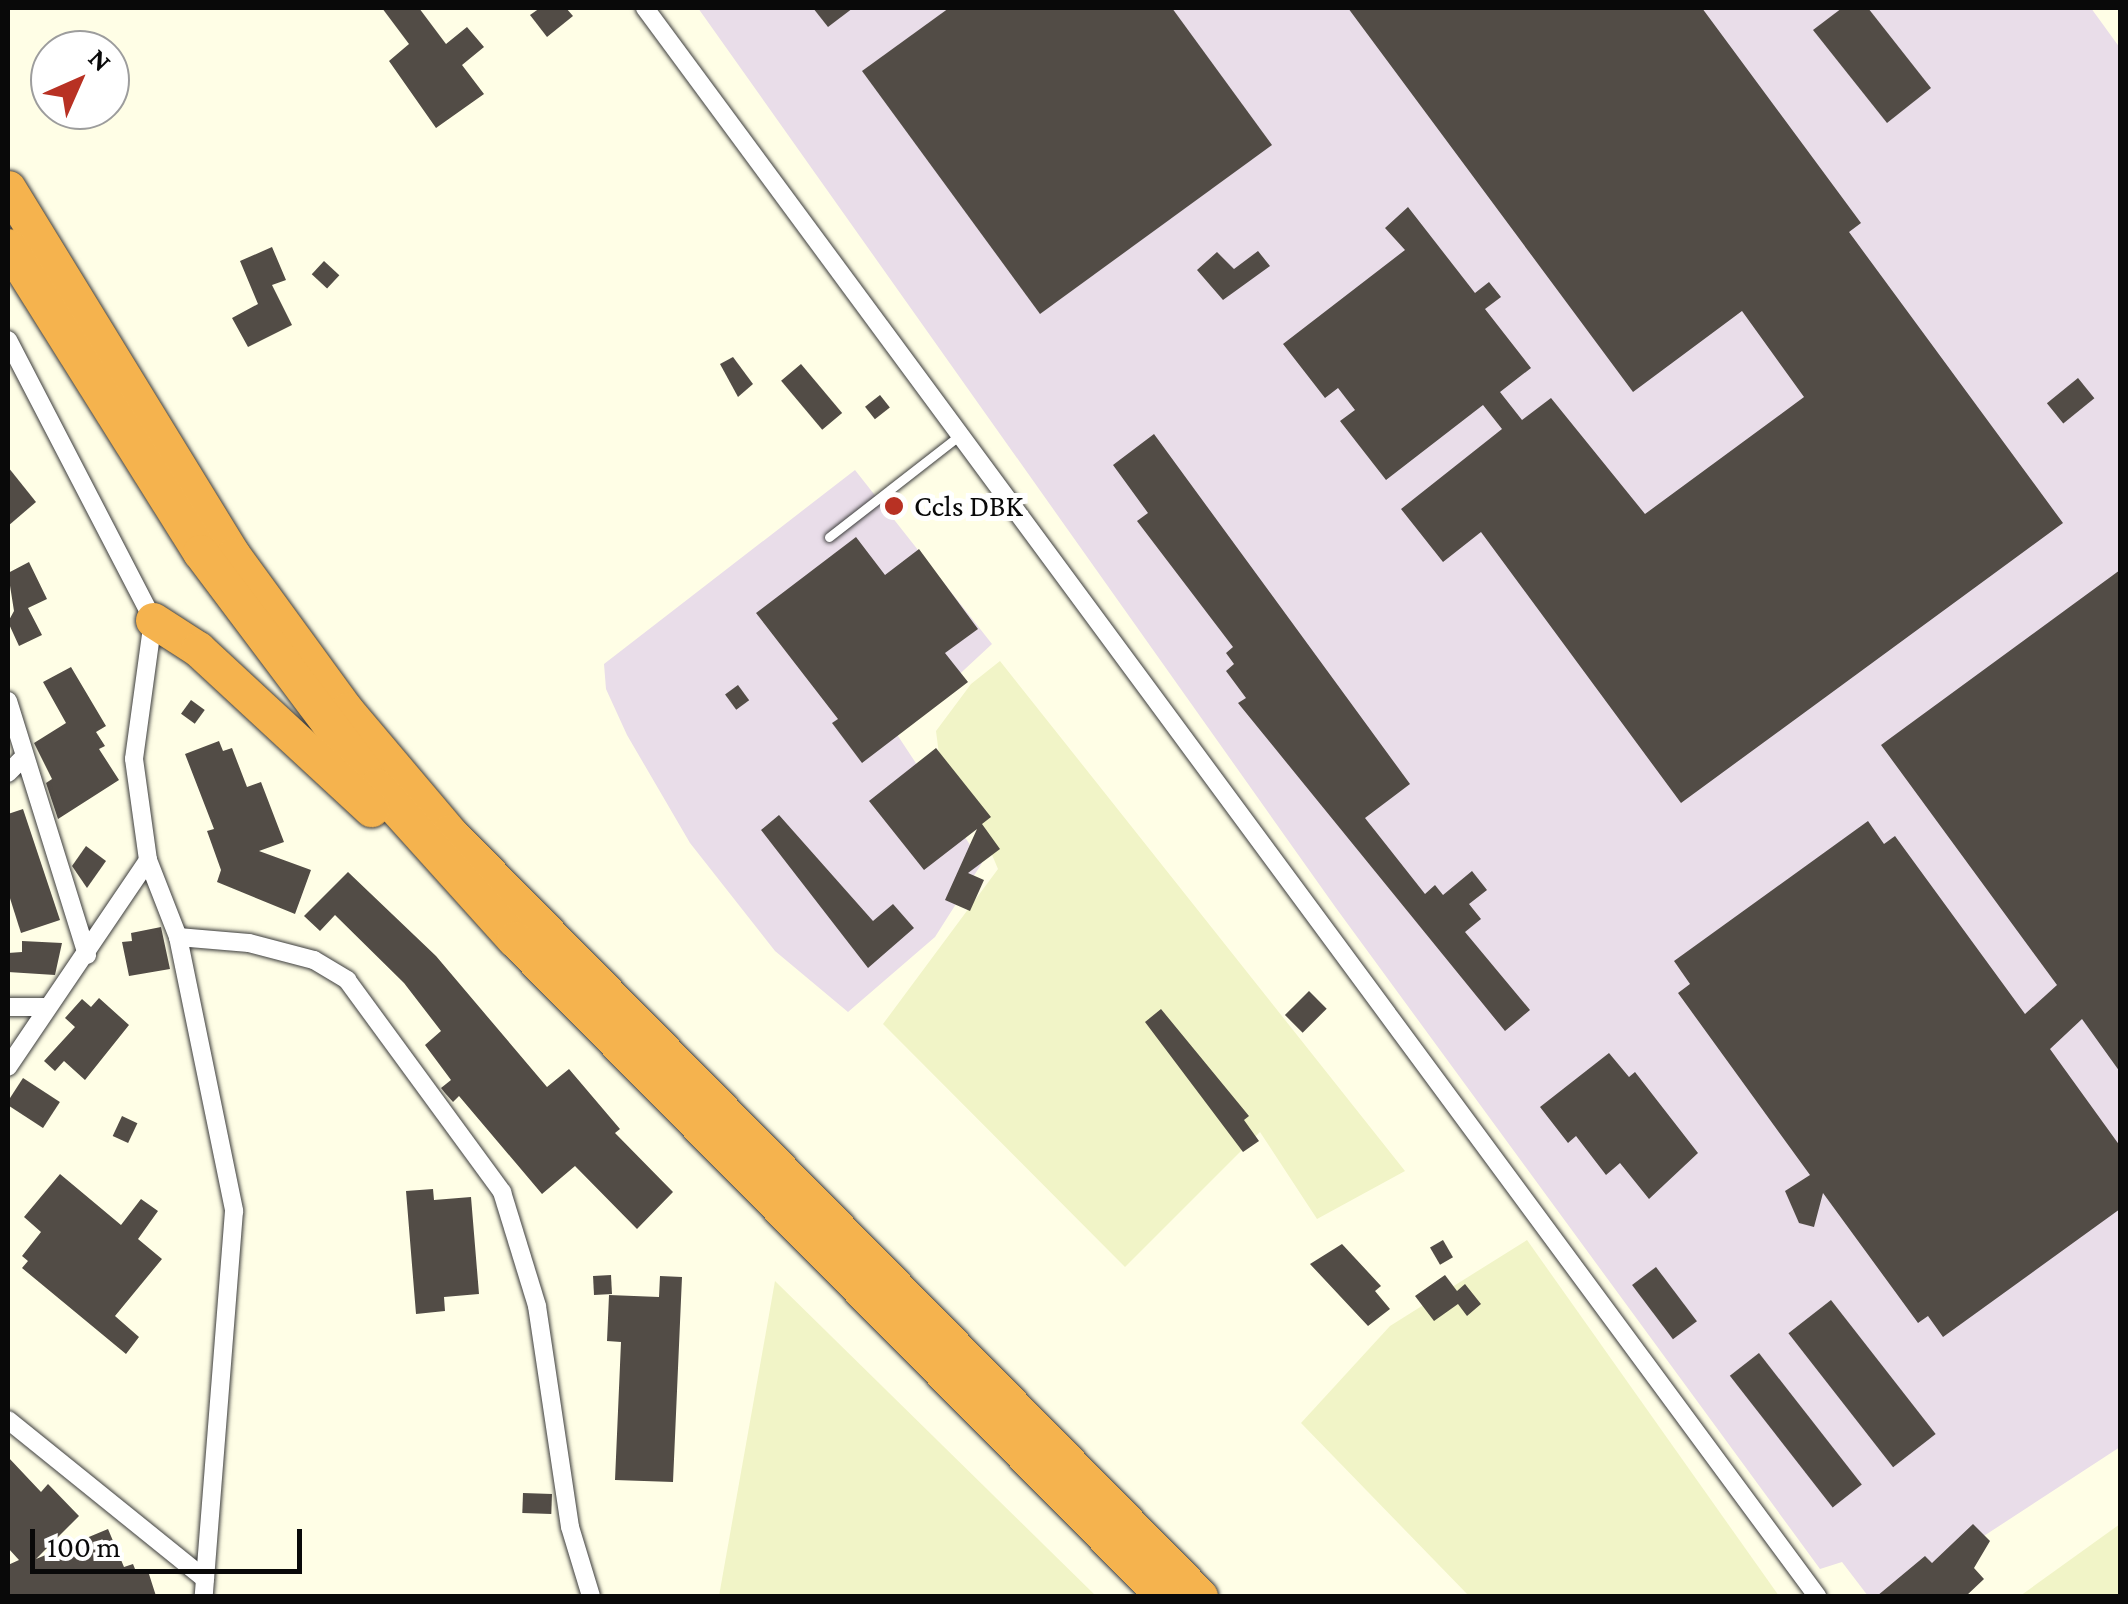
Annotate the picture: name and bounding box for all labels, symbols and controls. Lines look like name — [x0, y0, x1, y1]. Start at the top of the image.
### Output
north arrow — [30, 30, 130, 130]
text: N — [82, 42, 118, 78]
place label: Ccls DBK — [914, 488, 1023, 524]
marker: Ccls DBK — [883, 495, 905, 517]
scale bar — [35, 1509, 308, 1571]
text: 100 m — [47, 1530, 121, 1563]

